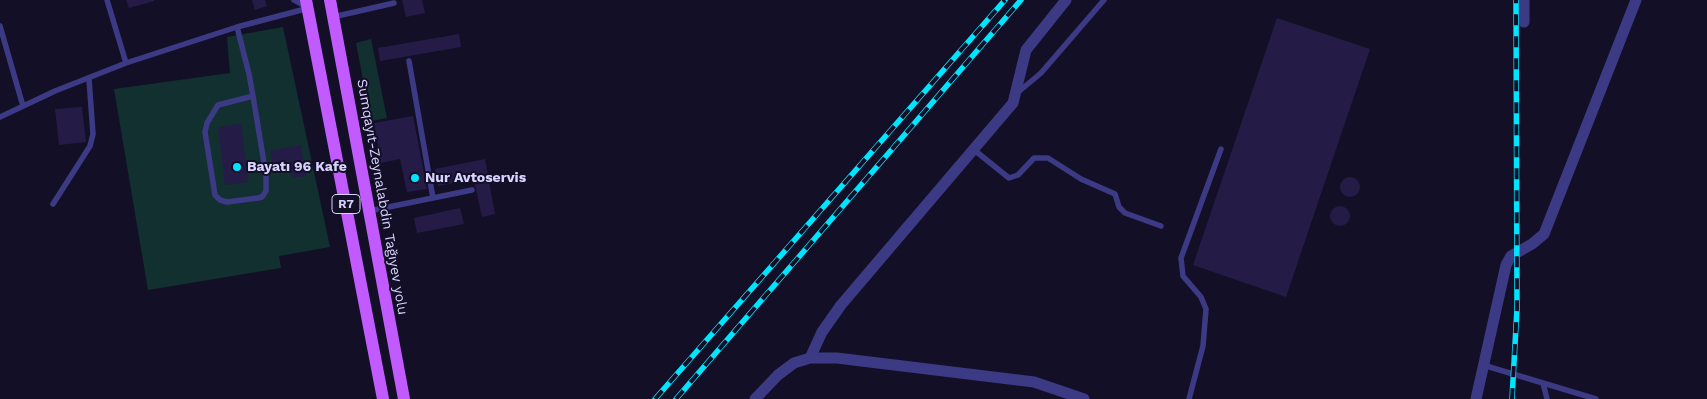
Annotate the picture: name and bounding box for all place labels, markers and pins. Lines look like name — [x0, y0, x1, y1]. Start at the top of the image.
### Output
place label: Bayatı 96 Kafe — [247, 159, 347, 175]
marker: Bayatı 96 Kafe — [231, 161, 243, 173]
place label: Nur Avtoservis — [425, 170, 526, 186]
marker: Nur Avtoservis — [409, 172, 421, 184]

